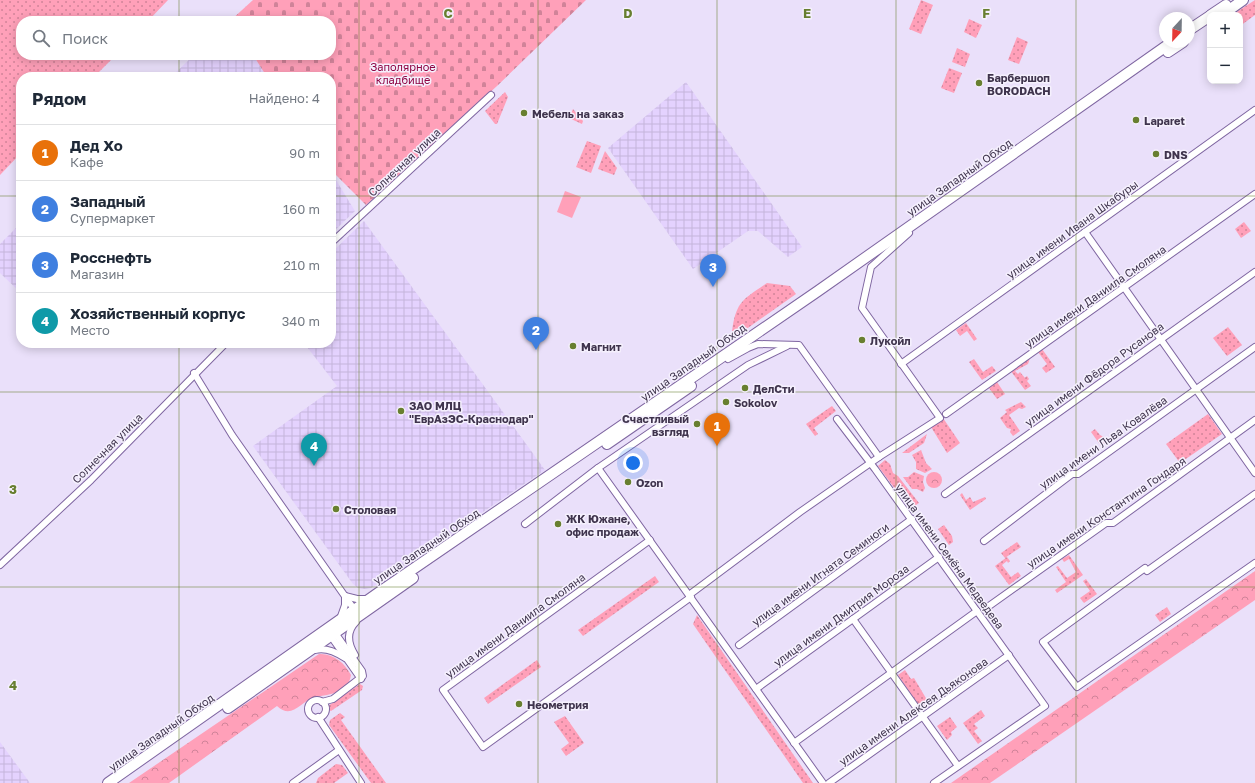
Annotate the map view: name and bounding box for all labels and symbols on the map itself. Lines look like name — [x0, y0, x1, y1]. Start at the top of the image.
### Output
text: C — [443, 5, 453, 21]
text: D — [623, 5, 633, 21]
text: E — [803, 5, 811, 21]
text: F — [982, 5, 990, 21]
north arrow — [1159, 12, 1195, 48]
park label: Заполярное кладбище — [370, 60, 436, 86]
place label: Барбершоп BORODACH — [987, 71, 1051, 97]
marker: Барбершоп BORODACH — [974, 78, 984, 88]
place label: Мебель на заказ — [532, 107, 624, 120]
marker: Мебель на заказ — [519, 108, 529, 118]
place label: Laparet — [1144, 114, 1185, 127]
marker: Laparet — [1131, 115, 1141, 125]
street label: Солнечная улица — [365, 125, 443, 199]
street label: улица Западный Обход — [904, 136, 1014, 218]
place label: DNS — [1164, 148, 1188, 161]
marker: DNS — [1151, 149, 1161, 159]
street label: улица имени Ивана Шкабуры — [1004, 177, 1140, 281]
street label: улица имени Даниила Смоляна — [1022, 242, 1168, 350]
pin: 3 — [700, 254, 726, 287]
pin: 2 — [523, 317, 549, 350]
street label: улица имени Фёдора Русанова — [1022, 319, 1166, 429]
street label: улица Западный Обход — [638, 321, 748, 403]
place label: Лукойл — [870, 334, 911, 347]
marker: Лукойл — [857, 335, 867, 345]
place label: Магнит — [581, 340, 622, 353]
marker: Магнит — [568, 341, 578, 351]
place label: ДелСти — [753, 382, 795, 395]
marker: ДелСти — [740, 383, 750, 393]
street label: улица имени Льва Ковалёва — [1037, 393, 1169, 491]
place label: Sokolov — [734, 396, 778, 409]
marker: Sokolov — [721, 397, 731, 407]
place label: ЗАО МЛЦ "ЕврАзЭС-Краснодар" — [409, 399, 534, 425]
marker: ЗАО МЛЦ "ЕврАзЭС-Краснодар" — [396, 406, 406, 416]
street label: Солнечная улица — [69, 410, 145, 486]
place label: Счастливый взгляд — [622, 412, 689, 438]
pin: 1 — [704, 413, 730, 446]
marker: Счастливый взгляд — [692, 419, 702, 429]
pin: 4 — [301, 433, 327, 466]
your location — [623, 453, 643, 473]
street label: улица имени Константина Гондаря — [1024, 454, 1188, 570]
place label: Ozon — [636, 476, 664, 489]
marker: Ozon — [623, 477, 633, 487]
text: 3 — [9, 481, 17, 497]
street label: улица имени Семёна Медведева — [893, 481, 1007, 631]
place label: Столовая — [344, 503, 396, 516]
marker: Столовая — [331, 504, 341, 514]
street label: улица Западный Обход — [370, 505, 482, 586]
place label: ЖК Южане, офис продаж — [566, 512, 639, 538]
marker: ЖК Южане, офис продаж — [553, 519, 563, 529]
street label: улица имени Игната Семиноги — [749, 520, 891, 628]
street label: улица имени Дмитрия Мороза — [771, 562, 911, 668]
street label: улица имени Даниила Смоляна — [443, 570, 587, 680]
street label: улица имени Алексея Дьяконова — [836, 654, 990, 768]
text: 4 — [9, 677, 17, 693]
street label: улица Западный Обход — [106, 691, 216, 773]
place label: Неометрия — [527, 698, 588, 711]
marker: Неометрия — [514, 699, 524, 709]

